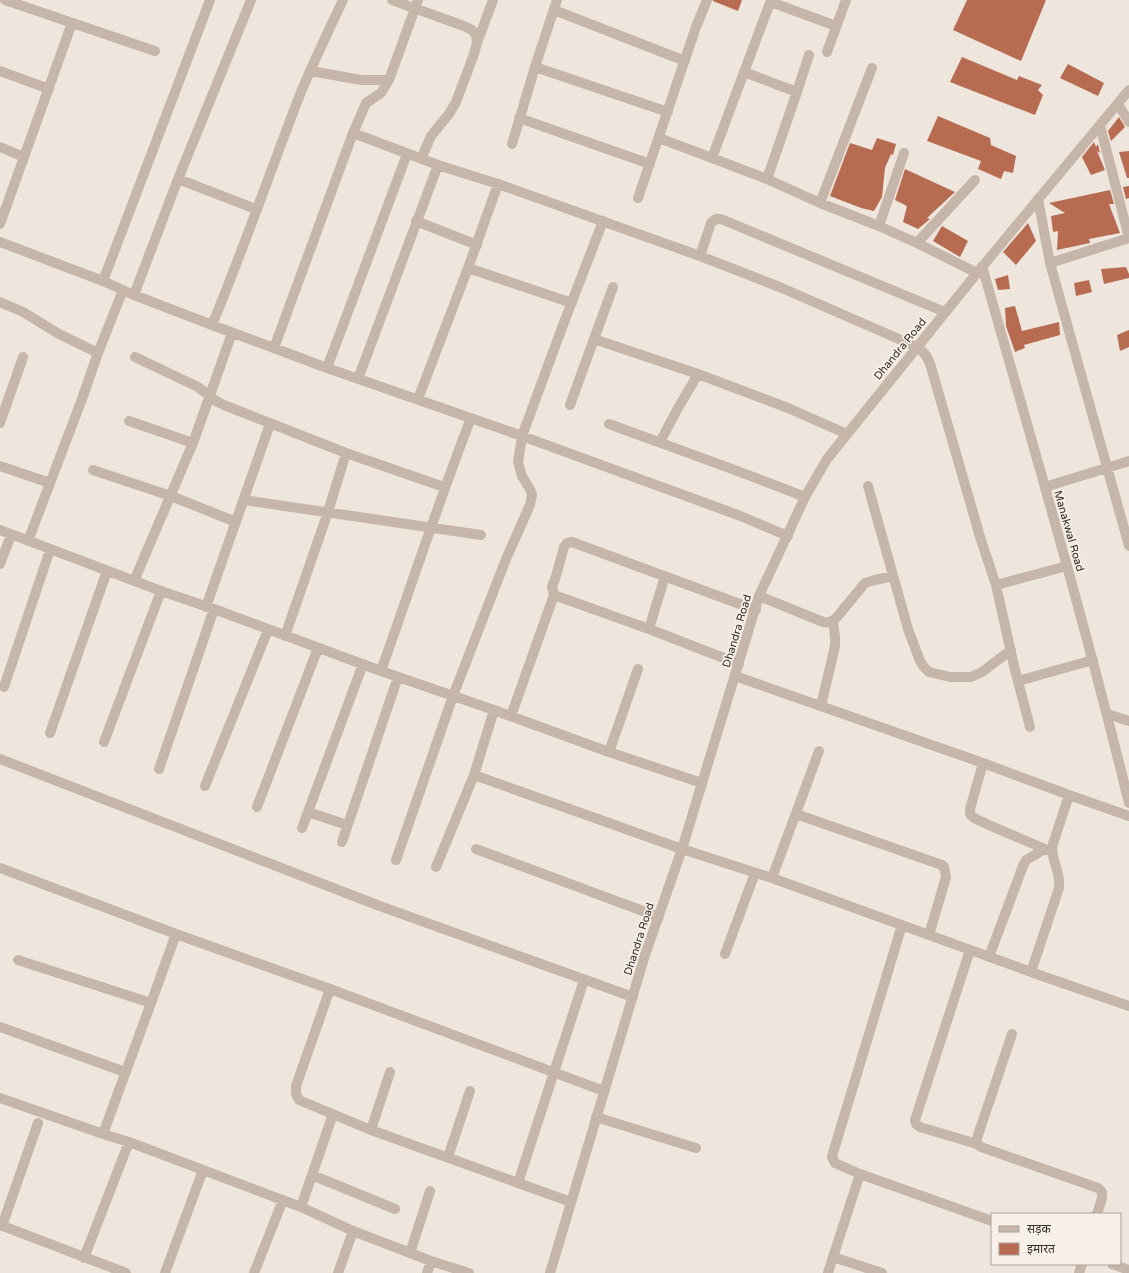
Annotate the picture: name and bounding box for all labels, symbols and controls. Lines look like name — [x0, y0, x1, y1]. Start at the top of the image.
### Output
street label: Dhandra Road — [871, 316, 929, 382]
street label: Manakwal Road — [1051, 489, 1087, 573]
street label: Dhandra Road — [720, 593, 754, 669]
street label: Dhandra Road — [621, 901, 657, 977]
legend — [991, 1213, 1121, 1265]
text: सड़क — [1027, 1222, 1052, 1236]
text: इमारत — [1027, 1242, 1056, 1256]

